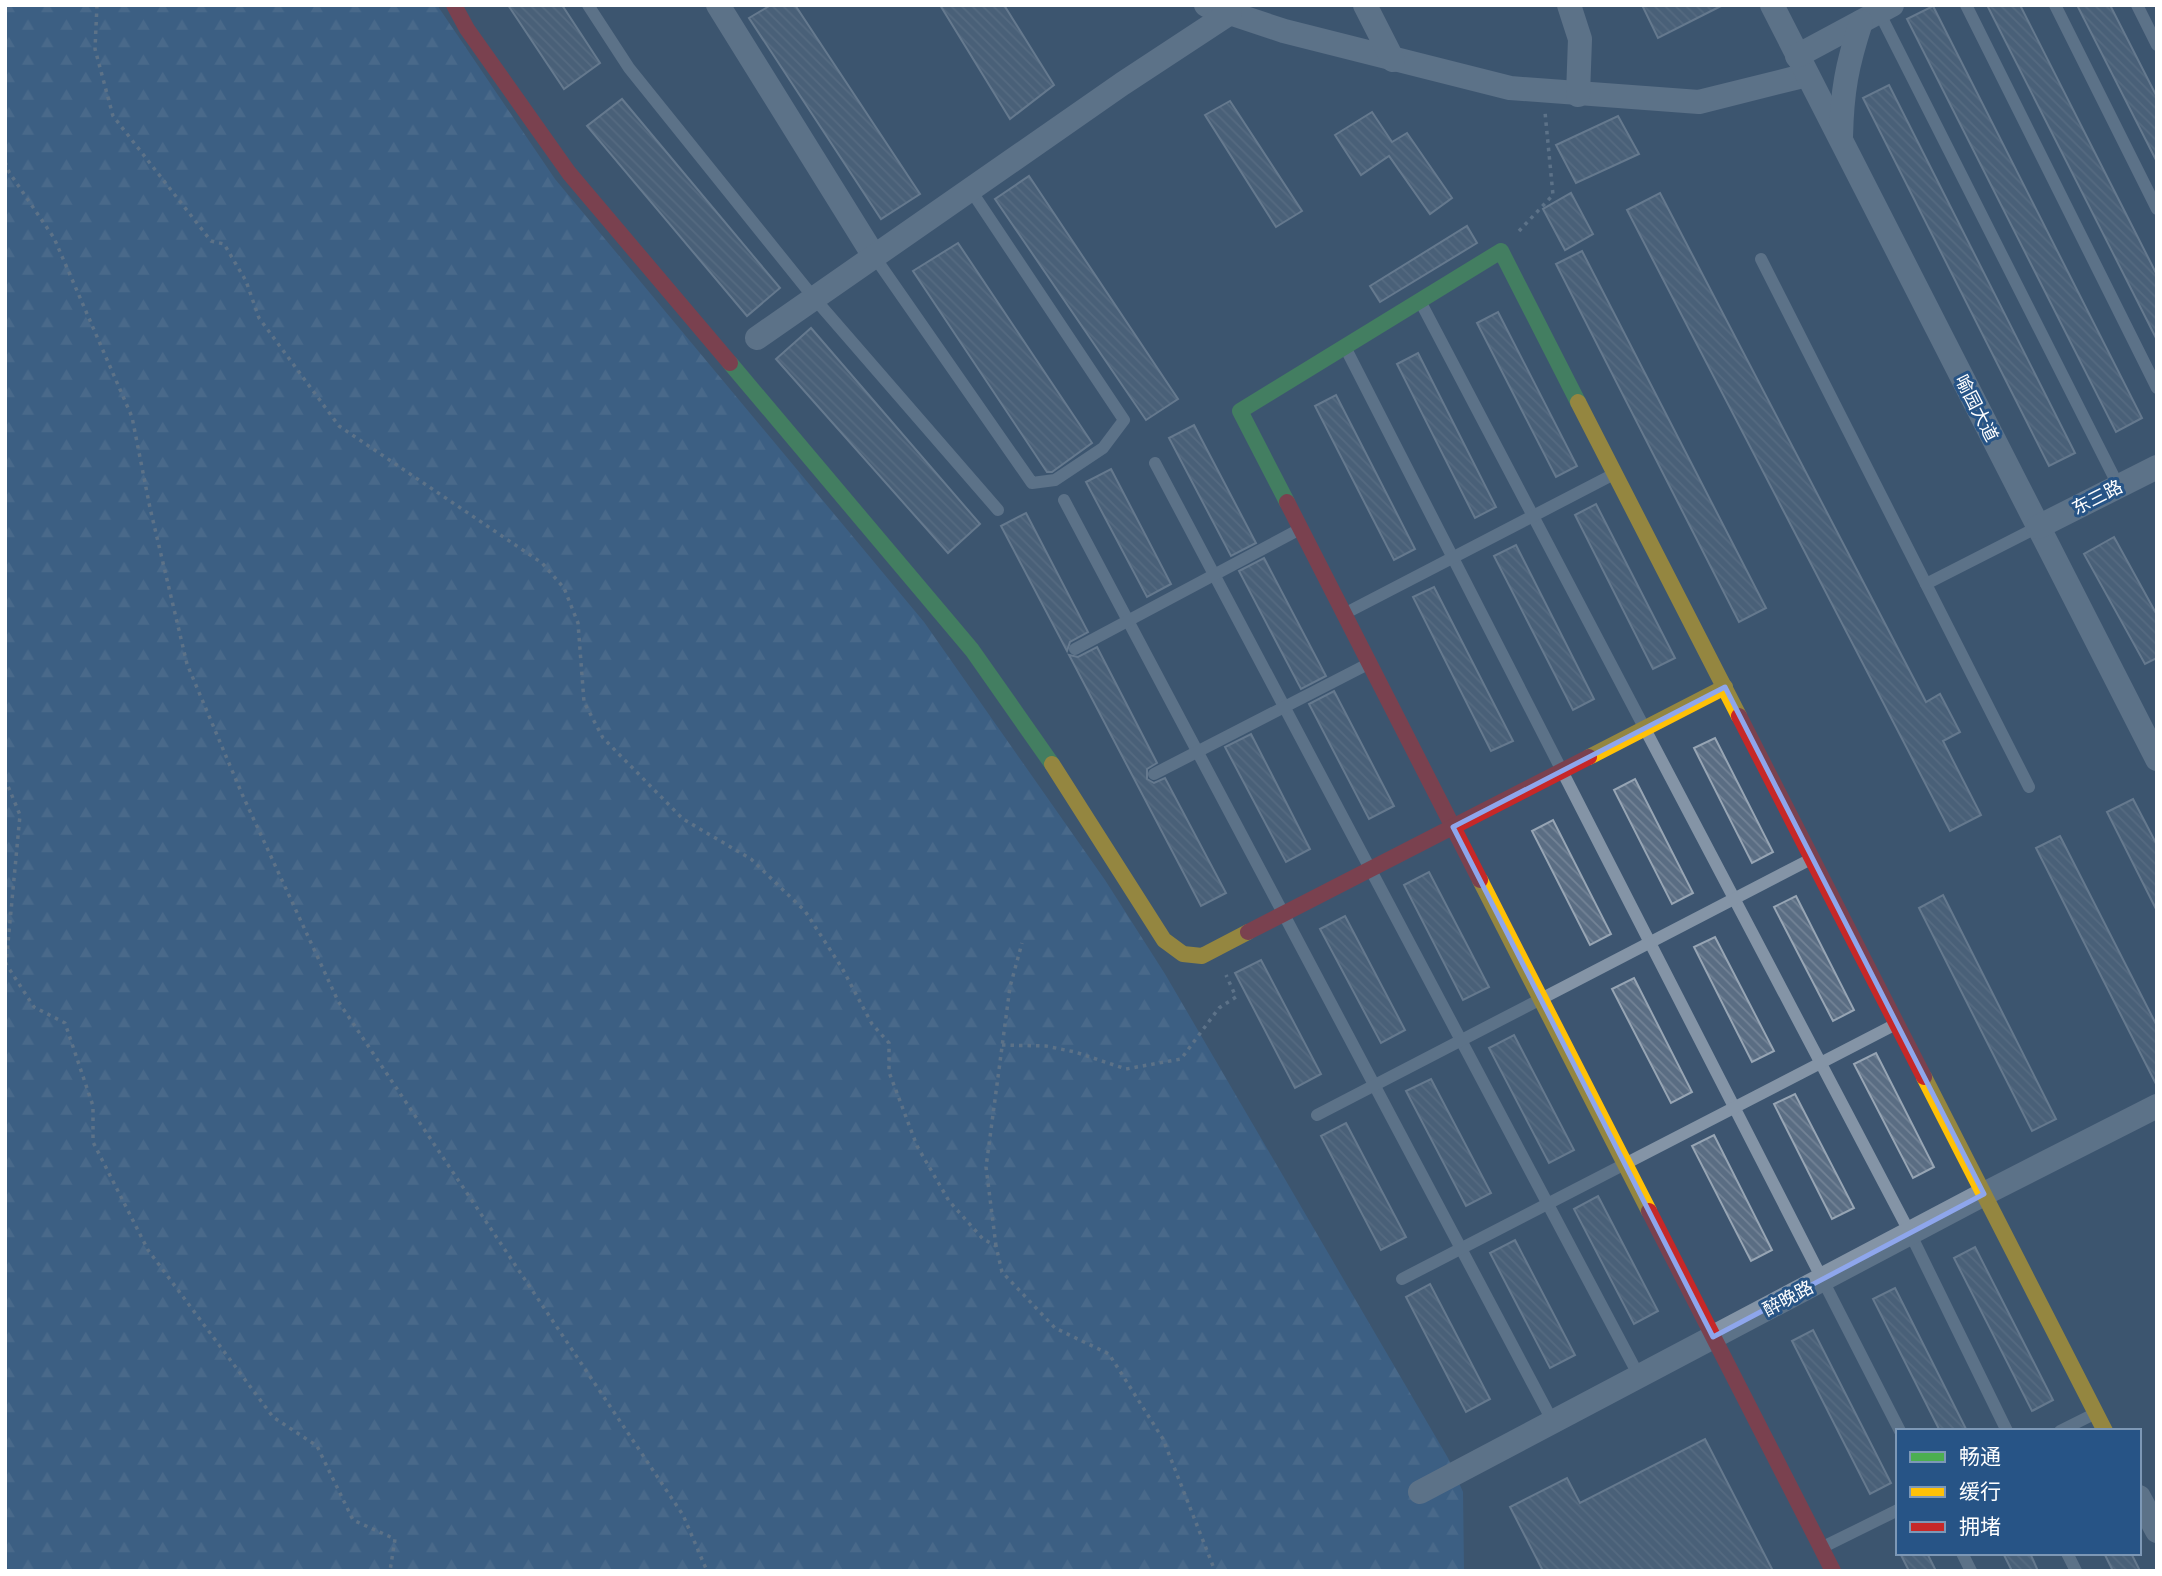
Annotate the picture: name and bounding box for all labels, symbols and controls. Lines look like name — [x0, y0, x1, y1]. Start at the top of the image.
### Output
street label: 喻园大道 — [1950, 371, 2004, 445]
street label: 东三路 — [2068, 474, 2126, 520]
street label: 醉晚路 — [1759, 1275, 1817, 1321]
legend — [1896, 1429, 2141, 1555]
text: 畅通 — [1959, 1443, 2001, 1469]
text: 缓行 — [1959, 1478, 2001, 1504]
text: 拥堵 — [1959, 1513, 2001, 1539]

